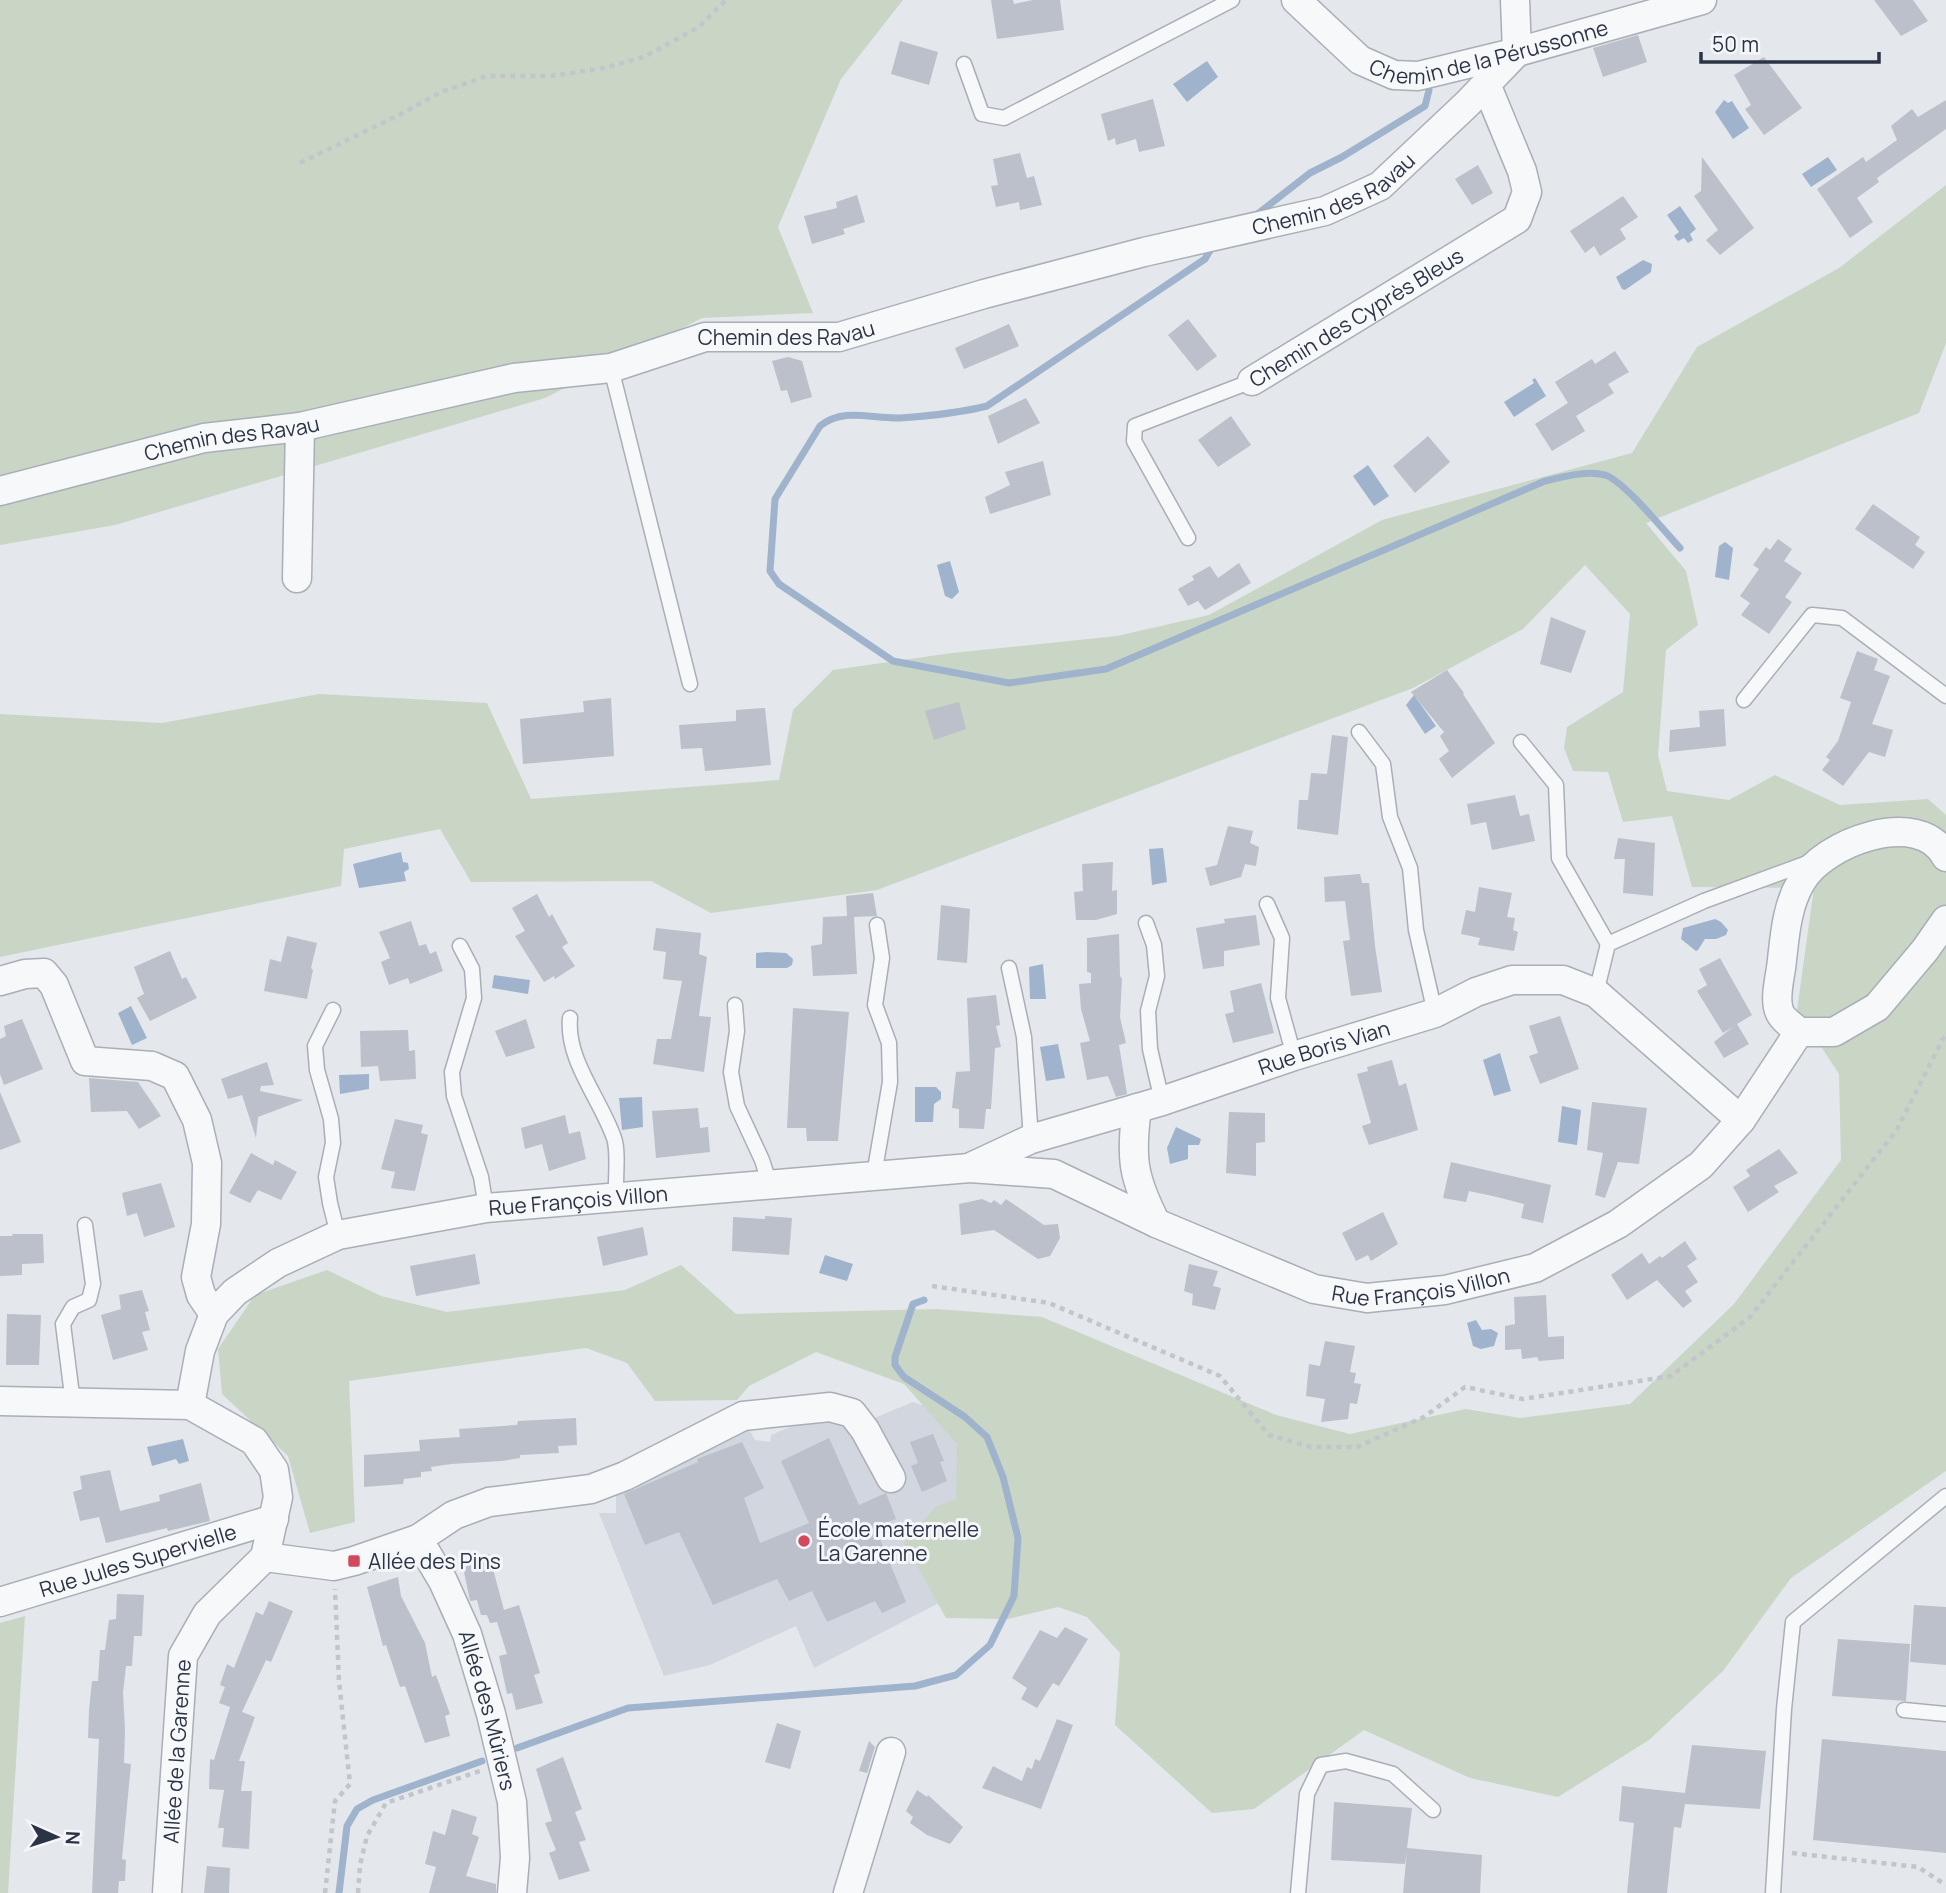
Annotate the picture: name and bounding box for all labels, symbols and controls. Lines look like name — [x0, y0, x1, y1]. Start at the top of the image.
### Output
street label: Chemin de la Pérussonne — [1365, 13, 1611, 90]
scale bar — [1701, 21, 1880, 65]
text: 50 m — [1712, 30, 1759, 58]
street label: Chemin des Ravau — [1249, 147, 1421, 241]
street label: Chemin des Cyprès Bleus — [1244, 241, 1468, 393]
street label: Chemin des Ravau — [698, 313, 878, 351]
street label: Chemin des Ravau — [141, 409, 322, 467]
street label: Rue Boris Vian — [1254, 1014, 1393, 1081]
street label: Rue François Villon — [488, 1179, 669, 1222]
street label: Rue François Villon — [1330, 1261, 1512, 1312]
place label: École maternelle La Garenne — [818, 1515, 979, 1567]
street label: Rue Jules Supervielle — [36, 1517, 240, 1603]
marker: École maternelle La Garenne — [796, 1533, 812, 1549]
place label: Allée des Pins — [368, 1547, 501, 1575]
marker: Allée des Pins — [346, 1553, 362, 1569]
street label: Allée des Mûriers — [453, 1627, 523, 1793]
street label: Allée de la Garenne — [156, 1658, 197, 1844]
north arrow — [21, 1802, 91, 1872]
text: N — [60, 1830, 86, 1845]

